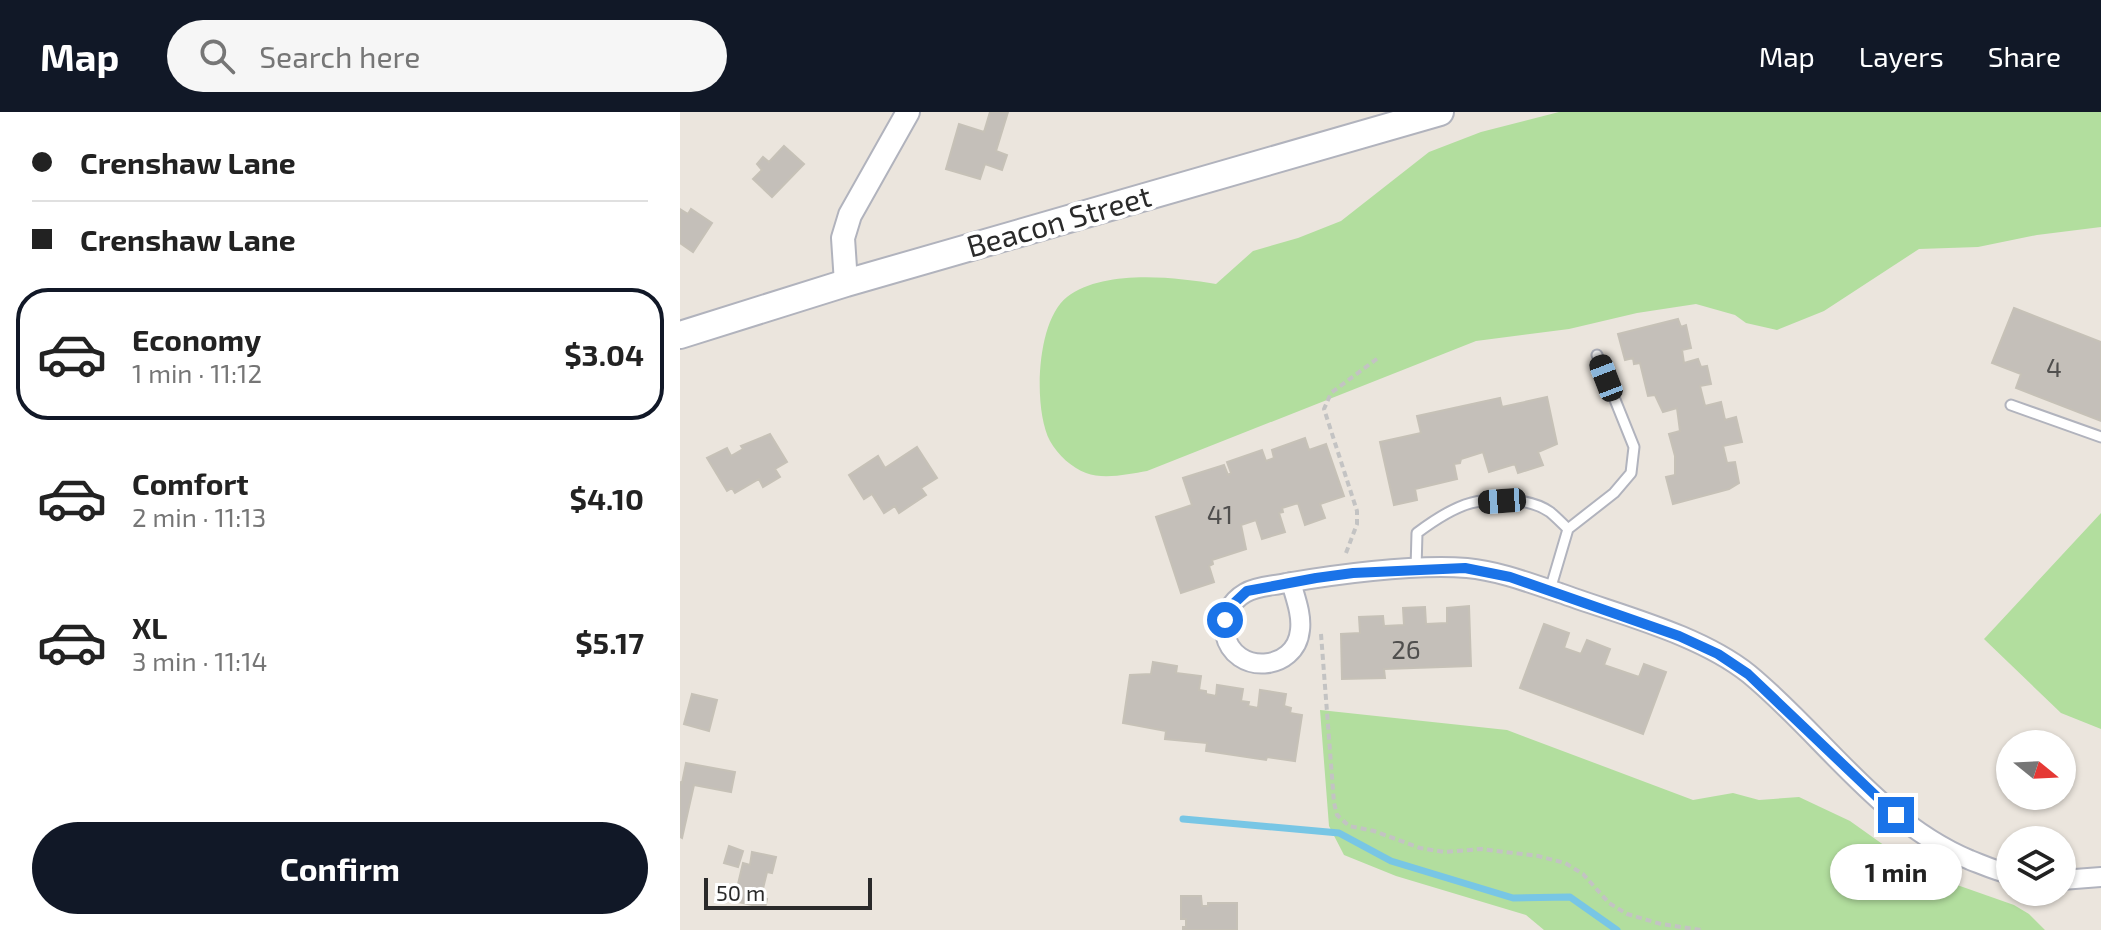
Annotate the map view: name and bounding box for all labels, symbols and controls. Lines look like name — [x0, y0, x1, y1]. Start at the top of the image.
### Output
search box — [167, 20, 727, 92]
text: Map — [40, 33, 119, 79]
icon: search — [195, 34, 239, 78]
text: Search here — [259, 38, 420, 74]
text: Map — [1759, 39, 1815, 73]
text: Layers — [1859, 39, 1944, 73]
text: Share — [1988, 39, 2061, 73]
text: Crenshaw Lane — [80, 144, 296, 180]
street label: Beacon Street — [962, 177, 1155, 264]
text: Crenshaw Lane — [80, 221, 296, 257]
icon: car — [36, 318, 108, 390]
text: Economy — [132, 321, 261, 357]
text: $3.04 — [564, 336, 644, 372]
car — [1586, 351, 1626, 405]
house number: 4 — [2046, 351, 2062, 382]
text: 1 min · 11:12 — [132, 357, 262, 388]
icon: car — [36, 462, 108, 534]
text: Comfort — [132, 465, 249, 501]
text: $4.10 — [570, 480, 644, 516]
car — [1477, 487, 1527, 515]
house number: 41 — [1207, 498, 1233, 529]
text: 2 min · 11:13 — [132, 501, 266, 532]
route start — [1207, 602, 1243, 638]
icon: car — [36, 606, 108, 678]
text: XL — [132, 609, 167, 645]
text: $5.17 — [575, 624, 644, 660]
house number: 26 — [1391, 633, 1421, 664]
text: 3 min · 11:14 — [132, 645, 268, 676]
north arrow — [1996, 730, 2076, 810]
map controls — [1996, 730, 2076, 906]
route end — [1878, 797, 1914, 833]
button: Confirm — [32, 822, 648, 914]
button: layers — [1996, 826, 2076, 906]
callout: 1 min — [1830, 843, 1962, 899]
text: 1 min — [1865, 856, 1927, 887]
scale bar — [704, 874, 872, 910]
text: 50 m — [716, 879, 765, 905]

